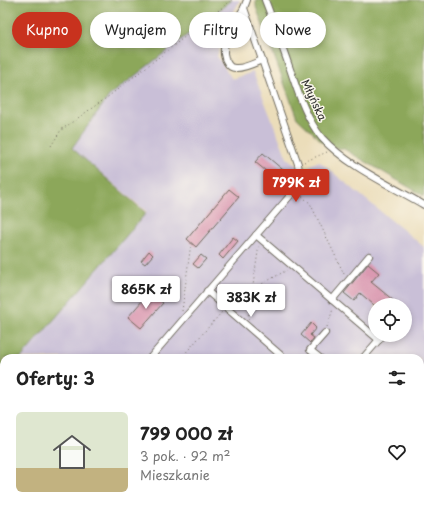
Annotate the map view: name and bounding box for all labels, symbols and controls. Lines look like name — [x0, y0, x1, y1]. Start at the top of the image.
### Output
chip: Kupno — [12, 12, 82, 48]
chip: Wynajem — [90, 12, 181, 48]
chip: Filtry — [189, 12, 252, 48]
chip: Nowe — [260, 12, 326, 48]
street label: Młyńska — [297, 76, 332, 124]
pin: 799K zł — [259, 169, 333, 203]
text: 799K zł — [272, 172, 320, 191]
pin: 865K zł — [109, 276, 183, 310]
text: 865K zł — [121, 279, 171, 298]
pin: 383K zł — [214, 284, 288, 318]
text: 383K zł — [226, 287, 276, 306]
map controls — [368, 298, 412, 342]
button: locate — [368, 298, 412, 342]
text: Oferty: 3 — [16, 365, 95, 391]
icon: filters — [386, 367, 408, 389]
text: 799 000 zł — [140, 420, 232, 446]
icon: home — [48, 428, 96, 476]
icon: heart — [386, 441, 408, 463]
text: 3 pok. · 92 m² — [140, 446, 231, 465]
text: Mieszkanie — [140, 465, 210, 484]

